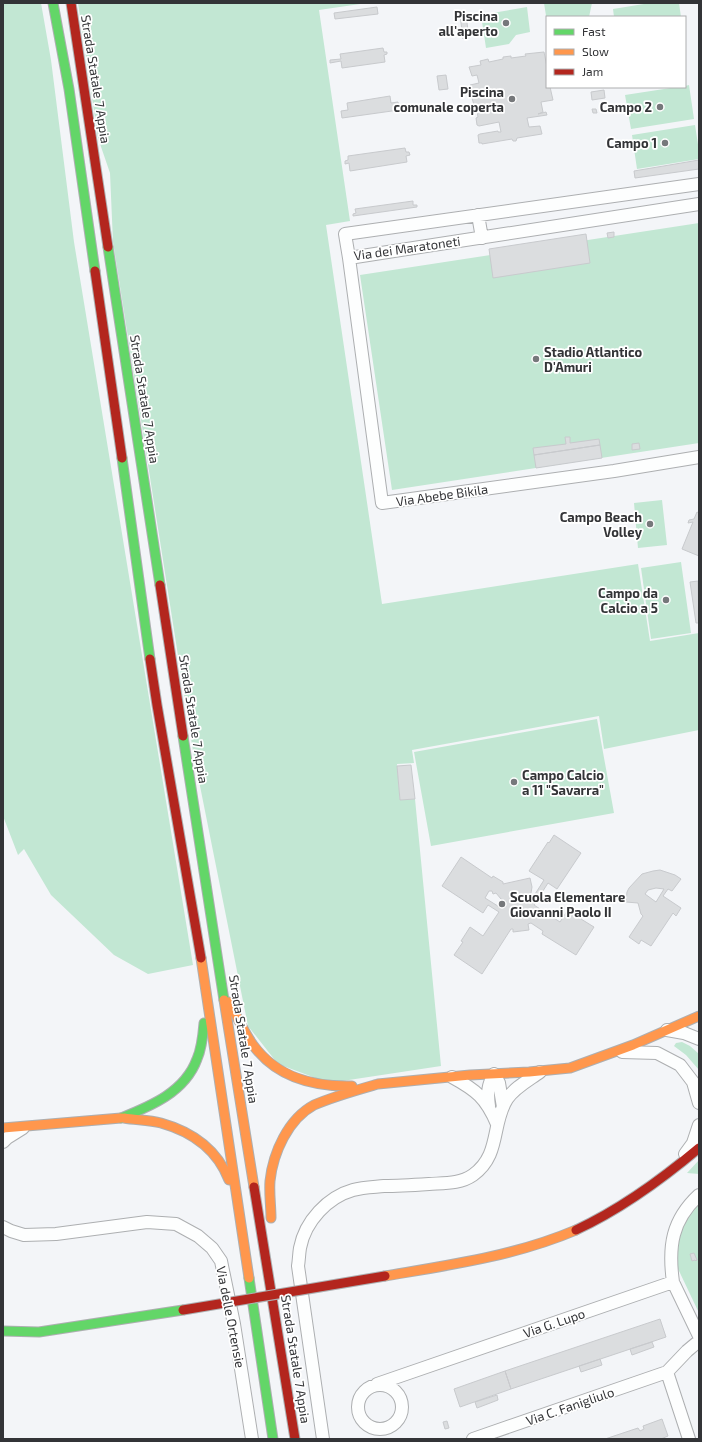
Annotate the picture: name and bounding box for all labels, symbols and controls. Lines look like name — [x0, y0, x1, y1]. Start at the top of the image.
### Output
place label: Piscina all'aperto — [438, 8, 498, 39]
street label: Strada Statale 7 Appia — [78, 14, 114, 144]
legend — [546, 16, 686, 88]
marker: Piscina all'aperto — [501, 18, 511, 28]
text: Fast — [582, 24, 606, 38]
text: Slow — [582, 44, 609, 58]
text: Jam — [582, 64, 603, 78]
place label: Piscina comunale coperta — [393, 84, 504, 115]
marker: Piscina comunale coperta — [507, 94, 517, 104]
place label: Campo 2 — [600, 99, 652, 115]
marker: Campo 2 — [655, 102, 665, 112]
place label: Campo 1 — [607, 135, 657, 151]
marker: Campo 1 — [660, 138, 670, 148]
street label: Via dei Maratoneti — [353, 233, 461, 263]
street label: Strada Statale 7 Appia — [127, 334, 163, 464]
place label: Stadio Atlantico D'Amuri — [544, 344, 642, 375]
marker: Stadio Atlantico D'Amuri — [531, 354, 541, 364]
street label: Via Abebe Bikila — [395, 481, 489, 509]
place label: Campo Beach Volley — [560, 509, 643, 540]
marker: Campo Beach Volley — [645, 519, 655, 529]
place label: Campo da Calcio a 5 — [598, 585, 658, 616]
marker: Campo da Calcio a 5 — [661, 595, 671, 605]
street label: Strada Statale 7 Appia — [176, 654, 212, 784]
place label: Campo Calcio a 11 "Savarra" — [522, 767, 604, 798]
marker: Campo Calcio a 11 "Savarra" — [509, 777, 519, 787]
place label: Scuola Elementare Giovanni Paolo II — [510, 889, 625, 920]
marker: Scuola Elementare Giovanni Paolo II — [497, 899, 507, 909]
street label: Strada Statale 7 Appia — [226, 974, 262, 1104]
street label: Via delle Ortensie — [213, 1265, 249, 1369]
street label: Strada Statale 7 Appia — [278, 1294, 314, 1424]
street label: Via G. Lupo — [521, 1305, 587, 1341]
street label: Via C. Fanigliulo — [524, 1383, 616, 1429]

